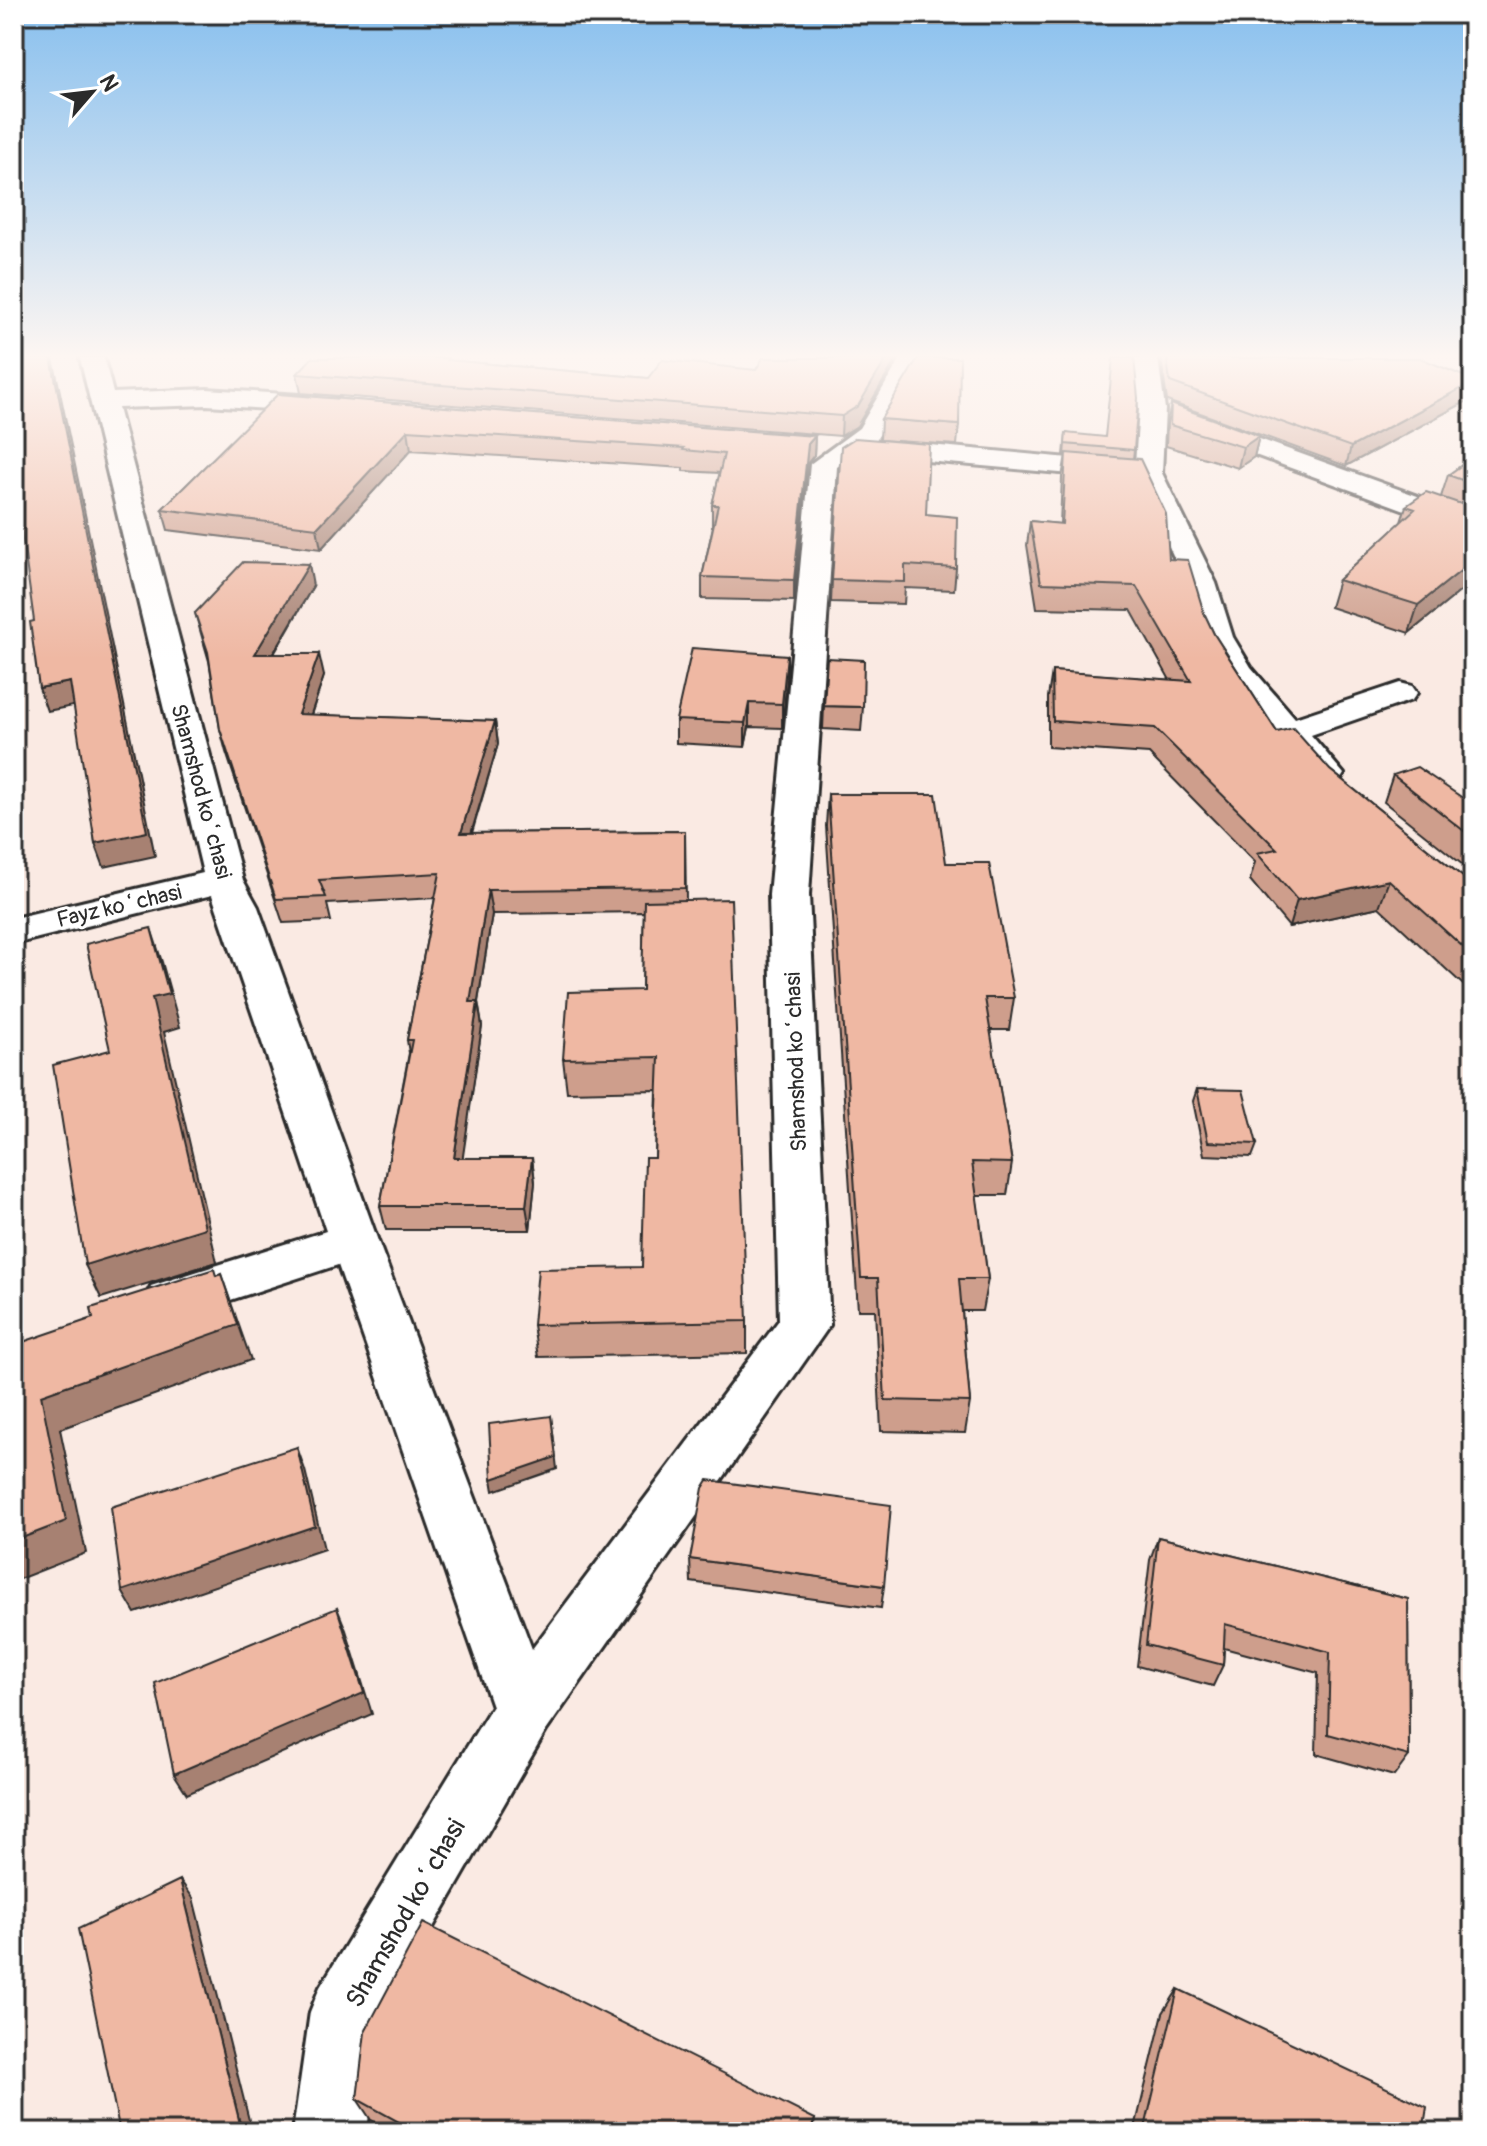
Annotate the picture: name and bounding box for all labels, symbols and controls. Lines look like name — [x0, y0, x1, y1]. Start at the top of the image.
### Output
north arrow — [52, 52, 132, 132]
text: N — [93, 70, 125, 96]
street label: Shamshod koʻchasi — [164, 701, 238, 882]
street label: Fayz koʻchasi — [54, 878, 185, 934]
street label: Shamshod koʻchasi — [779, 972, 813, 1152]
street label: Shamshod koʻchasi — [339, 1813, 473, 2014]

